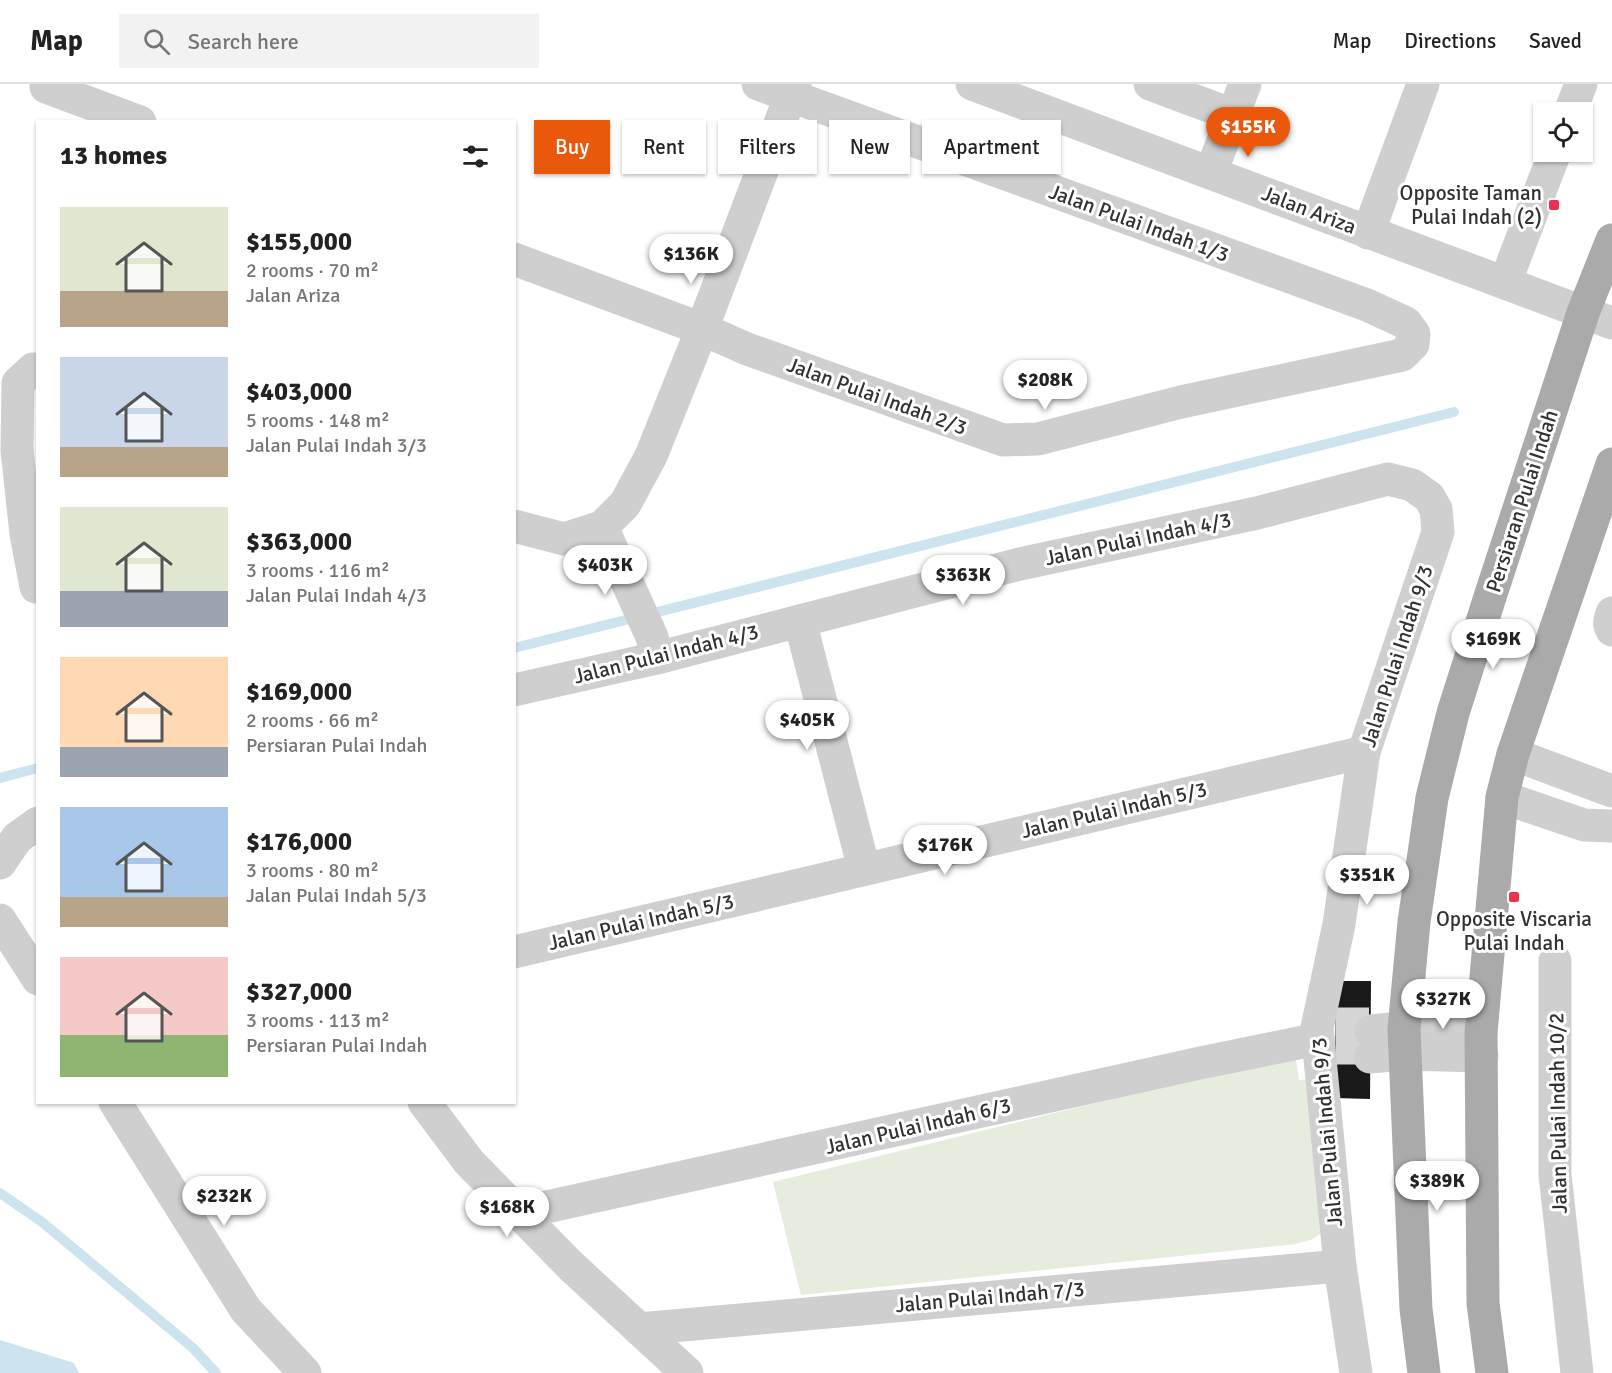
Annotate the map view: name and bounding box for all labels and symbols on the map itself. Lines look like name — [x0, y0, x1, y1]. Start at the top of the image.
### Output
pin: $155K — [1206, 107, 1290, 158]
street label: Jalan Pulai Indah 1/3 — [1045, 178, 1233, 268]
street label: Jalan Ariza — [1258, 180, 1360, 240]
place label: Opposite Taman Pulai Indah (2) — [1400, 180, 1542, 230]
marker: Opposite Taman Pulai Indah (2) — [1547, 198, 1561, 212]
pin: $136K — [649, 234, 733, 285]
street label: Jalan Pulai Indah 2/3 — [783, 351, 971, 441]
pin: $208K — [1003, 360, 1087, 411]
street label: Persiaran Pulai Indah — [1480, 406, 1564, 596]
street label: Jalan Pulai Indah 4/3 — [1042, 507, 1234, 571]
pin: $403K — [563, 545, 647, 596]
pin: $363K — [921, 555, 1005, 606]
street label: Jalan Pulai Indah 9/3 — [1355, 562, 1439, 750]
street label: Jalan Pulai Indah 4/3 — [571, 618, 761, 690]
pin: $169K — [1451, 619, 1535, 670]
pin: $405K — [765, 700, 849, 751]
street label: Jalan Pulai Indah 5/3 — [1019, 776, 1209, 844]
pin: $176K — [903, 825, 987, 876]
pin: $351K — [1325, 855, 1409, 906]
street label: Jalan Pulai Indah 5/3 — [546, 888, 736, 956]
marker: Opposite Viscaria Pulai Indah — [1507, 890, 1521, 904]
place label: Opposite Viscaria Pulai Indah — [1436, 906, 1592, 956]
pin: $327K — [1401, 979, 1485, 1030]
street label: Jalan Pulai Indah 10/2 — [1543, 1012, 1573, 1214]
street label: Jalan Pulai Indah 9/3 — [1306, 1036, 1348, 1228]
street label: Jalan Pulai Indah 6/3 — [823, 1092, 1013, 1160]
pin: $389K — [1395, 1161, 1479, 1212]
pin: $232K — [182, 1176, 266, 1227]
pin: $168K — [465, 1187, 549, 1238]
street label: Jalan Pulai Indah 7/3 — [894, 1276, 1086, 1318]

